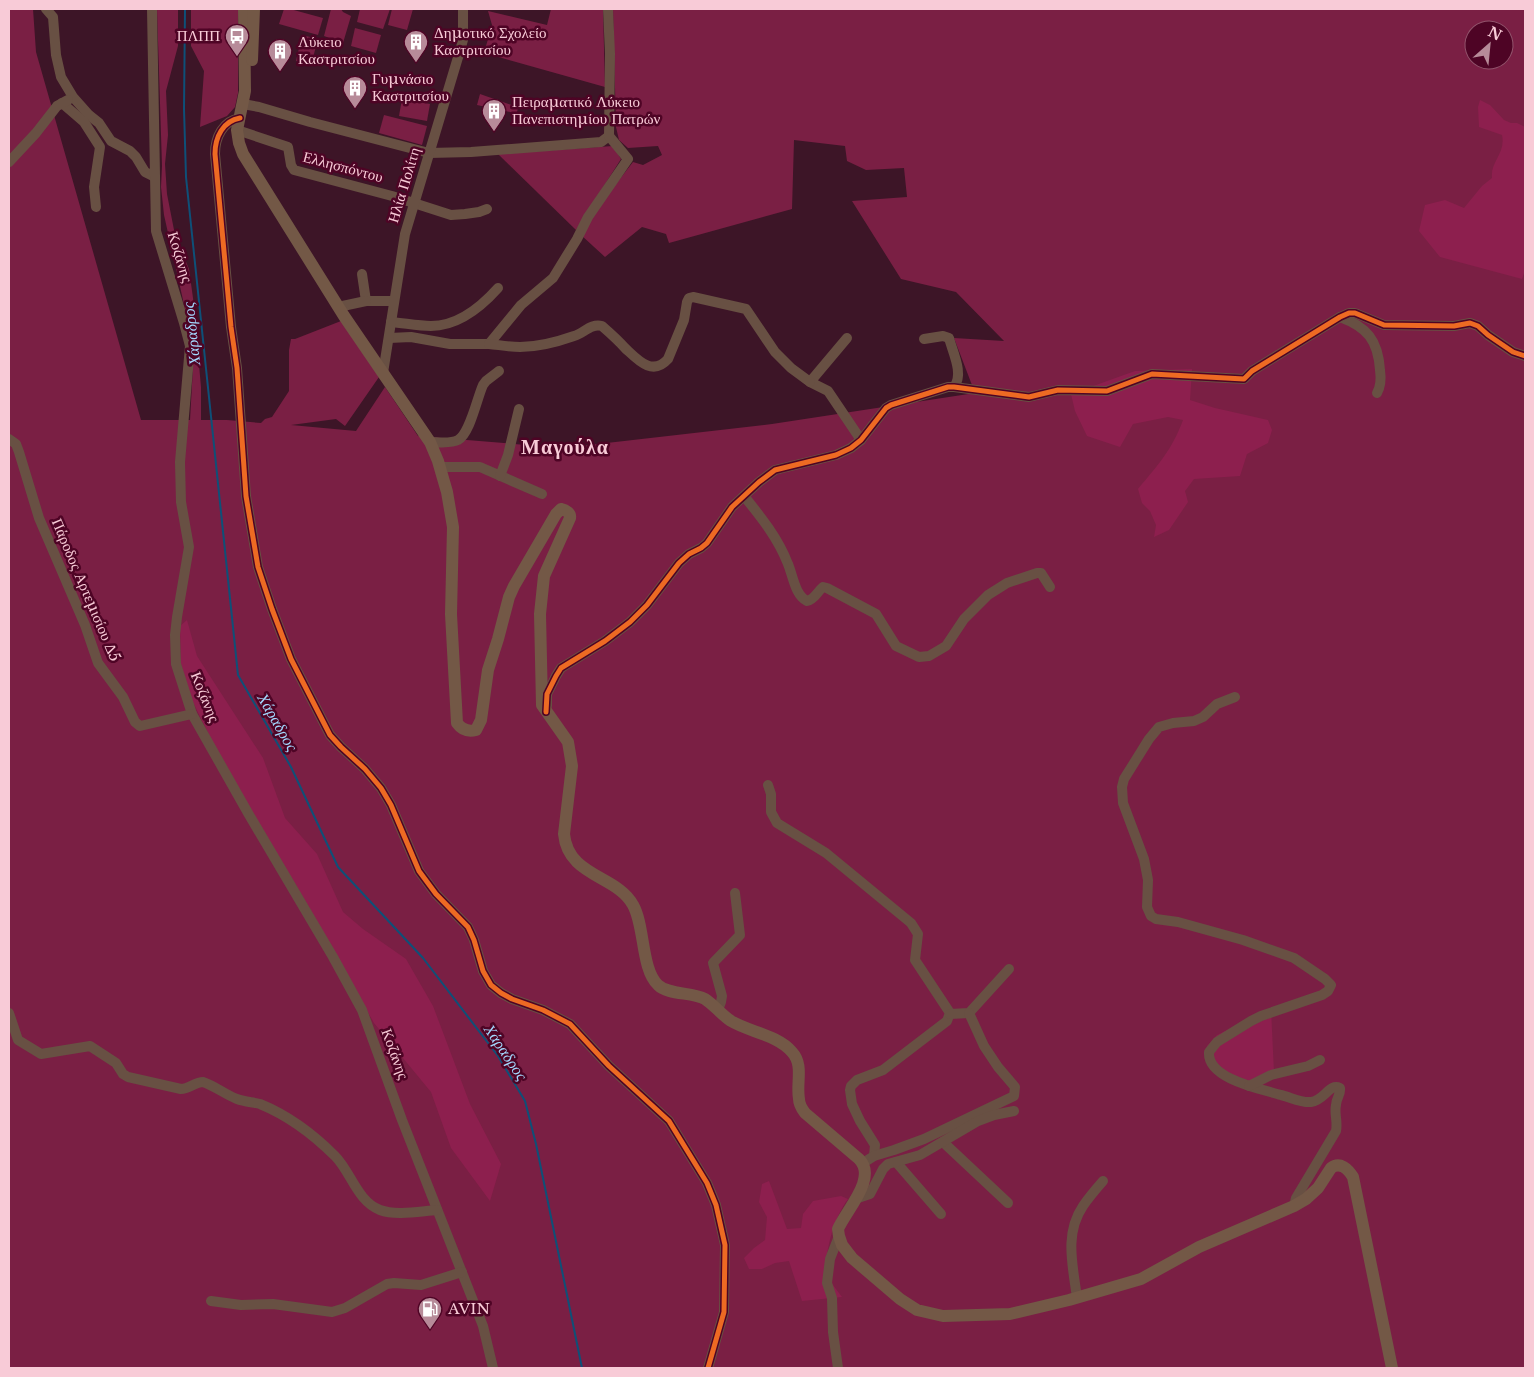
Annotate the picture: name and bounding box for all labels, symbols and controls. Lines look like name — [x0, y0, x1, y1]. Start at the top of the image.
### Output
north arrow — [1464, 20, 1514, 70]
text: N — [1485, 22, 1505, 44]
bus stop icon: ΠΛΠΠ — [224, 23, 250, 57]
place label: Δημοτικό Σχολείο Καστριτσίου — [434, 23, 547, 59]
place label: ΠΛΠΠ — [177, 26, 220, 45]
building icon: Δημοτικό Σχολείο Καστριτσίου — [403, 29, 429, 63]
place label: Λύκειο Καστριτσίου — [298, 32, 375, 68]
building icon: Λύκειο Καστριτσίου — [267, 38, 293, 72]
place label: Γυμνάσιο Καστριτσίου — [372, 69, 449, 105]
building icon: Γυμνάσιο Καστριτσίου — [342, 75, 368, 109]
place label: Πειραματικό Λύκειο Πανεπιστημίου Πατρών — [512, 92, 660, 128]
building icon: Πειραματικό Λύκειο Πανεπιστημίου Πατρών — [481, 98, 507, 132]
street label: Ηλία Πολίτη — [383, 145, 424, 225]
street label: Ελλησπόντου — [301, 147, 385, 186]
street label: Κοζάνης — [164, 229, 197, 285]
water label: Χάραδρος — [178, 301, 204, 368]
district label: Μαγούλα — [521, 435, 609, 459]
street label: Πάροδος Αρτεμισίου Δ5 — [48, 515, 125, 664]
street label: Κοζάνης — [187, 669, 224, 725]
water label: Χάραδρος — [253, 688, 303, 755]
water label: Χάραδρος — [479, 1019, 532, 1084]
street label: Κοζάνης — [378, 1026, 413, 1082]
fuel station icon: AVIN — [417, 1296, 443, 1330]
place label: AVIN — [447, 1299, 490, 1318]

